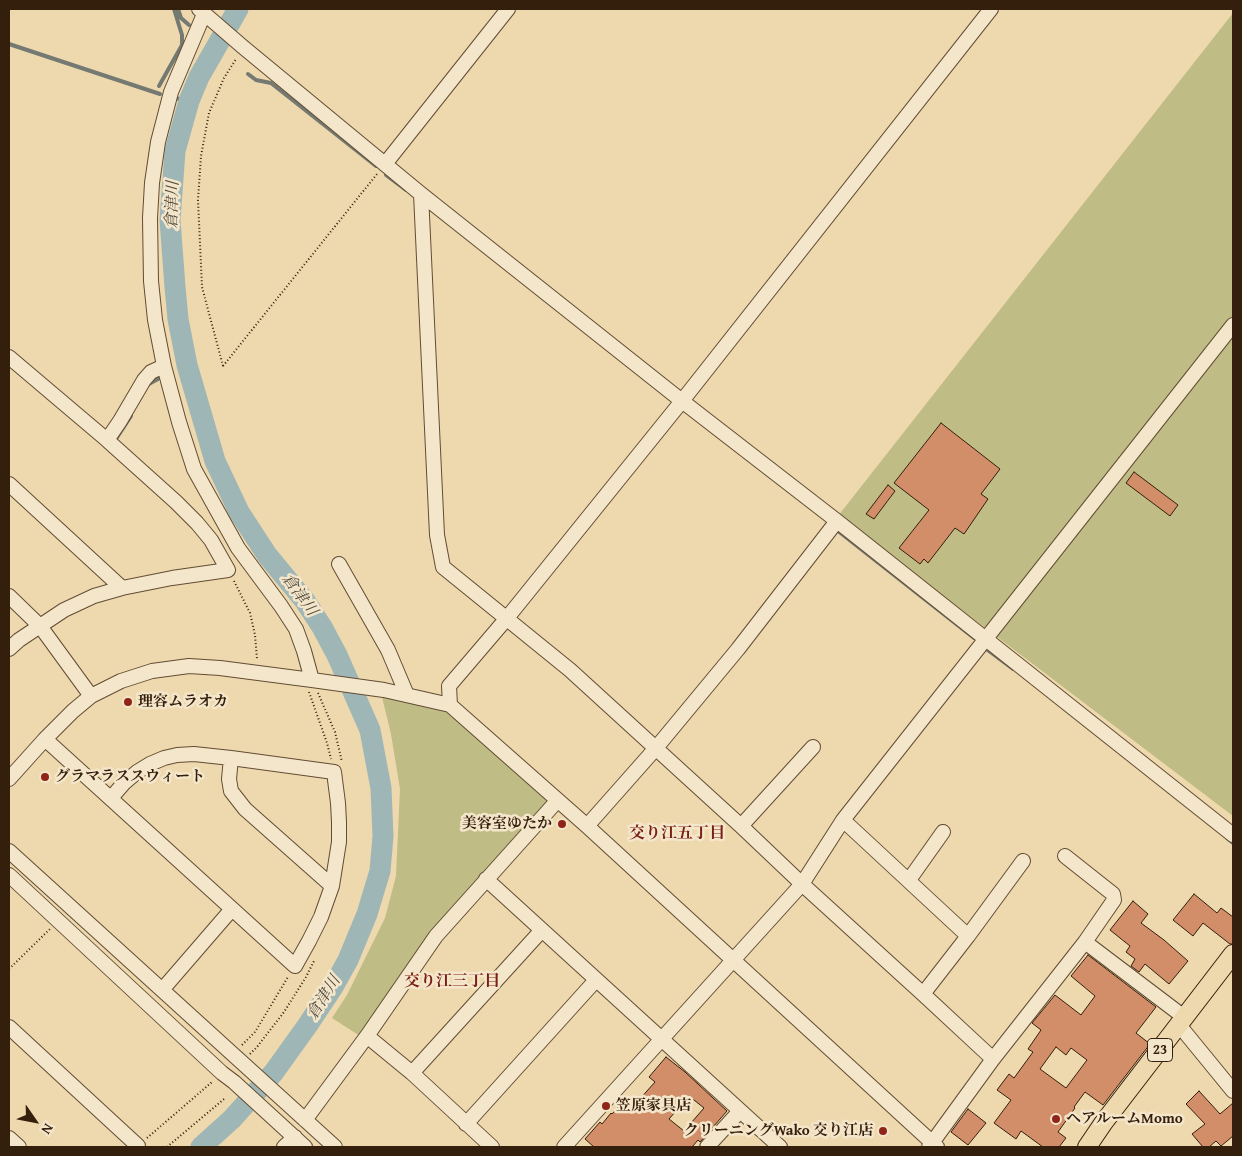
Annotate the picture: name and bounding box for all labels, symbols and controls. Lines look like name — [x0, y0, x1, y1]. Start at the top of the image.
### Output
water label: 倉津川 — [163, 181, 183, 229]
water label: 倉津川 — [277, 570, 321, 620]
place label: 理容ムラオカ — [138, 693, 228, 711]
marker: 理容ムラオカ — [122, 696, 134, 708]
place label: グラマラススウィート — [55, 768, 205, 786]
marker: グラマラススウィート — [39, 771, 51, 783]
place label: 美容室ゆたか — [462, 815, 552, 833]
marker: 美容室ゆたか — [556, 818, 568, 830]
district label: 交り江五丁目 — [629, 824, 725, 844]
district label: 交り江三丁目 — [404, 972, 500, 992]
water label: 倉津川 — [303, 973, 345, 1023]
road number: 23 — [1148, 1038, 1172, 1062]
north arrow — [10, 1096, 60, 1146]
place label: 笠原家具店 — [616, 1097, 691, 1115]
marker: 笠原家具店 — [600, 1100, 612, 1112]
place label: ヘアルームMomo — [1066, 1110, 1183, 1128]
marker: ヘアルームMomo — [1050, 1113, 1062, 1125]
text: N — [37, 1120, 59, 1139]
place label: クリーニングWako 交り江店 — [684, 1122, 873, 1140]
marker: クリーニングWako 交り江店 — [877, 1125, 889, 1137]

